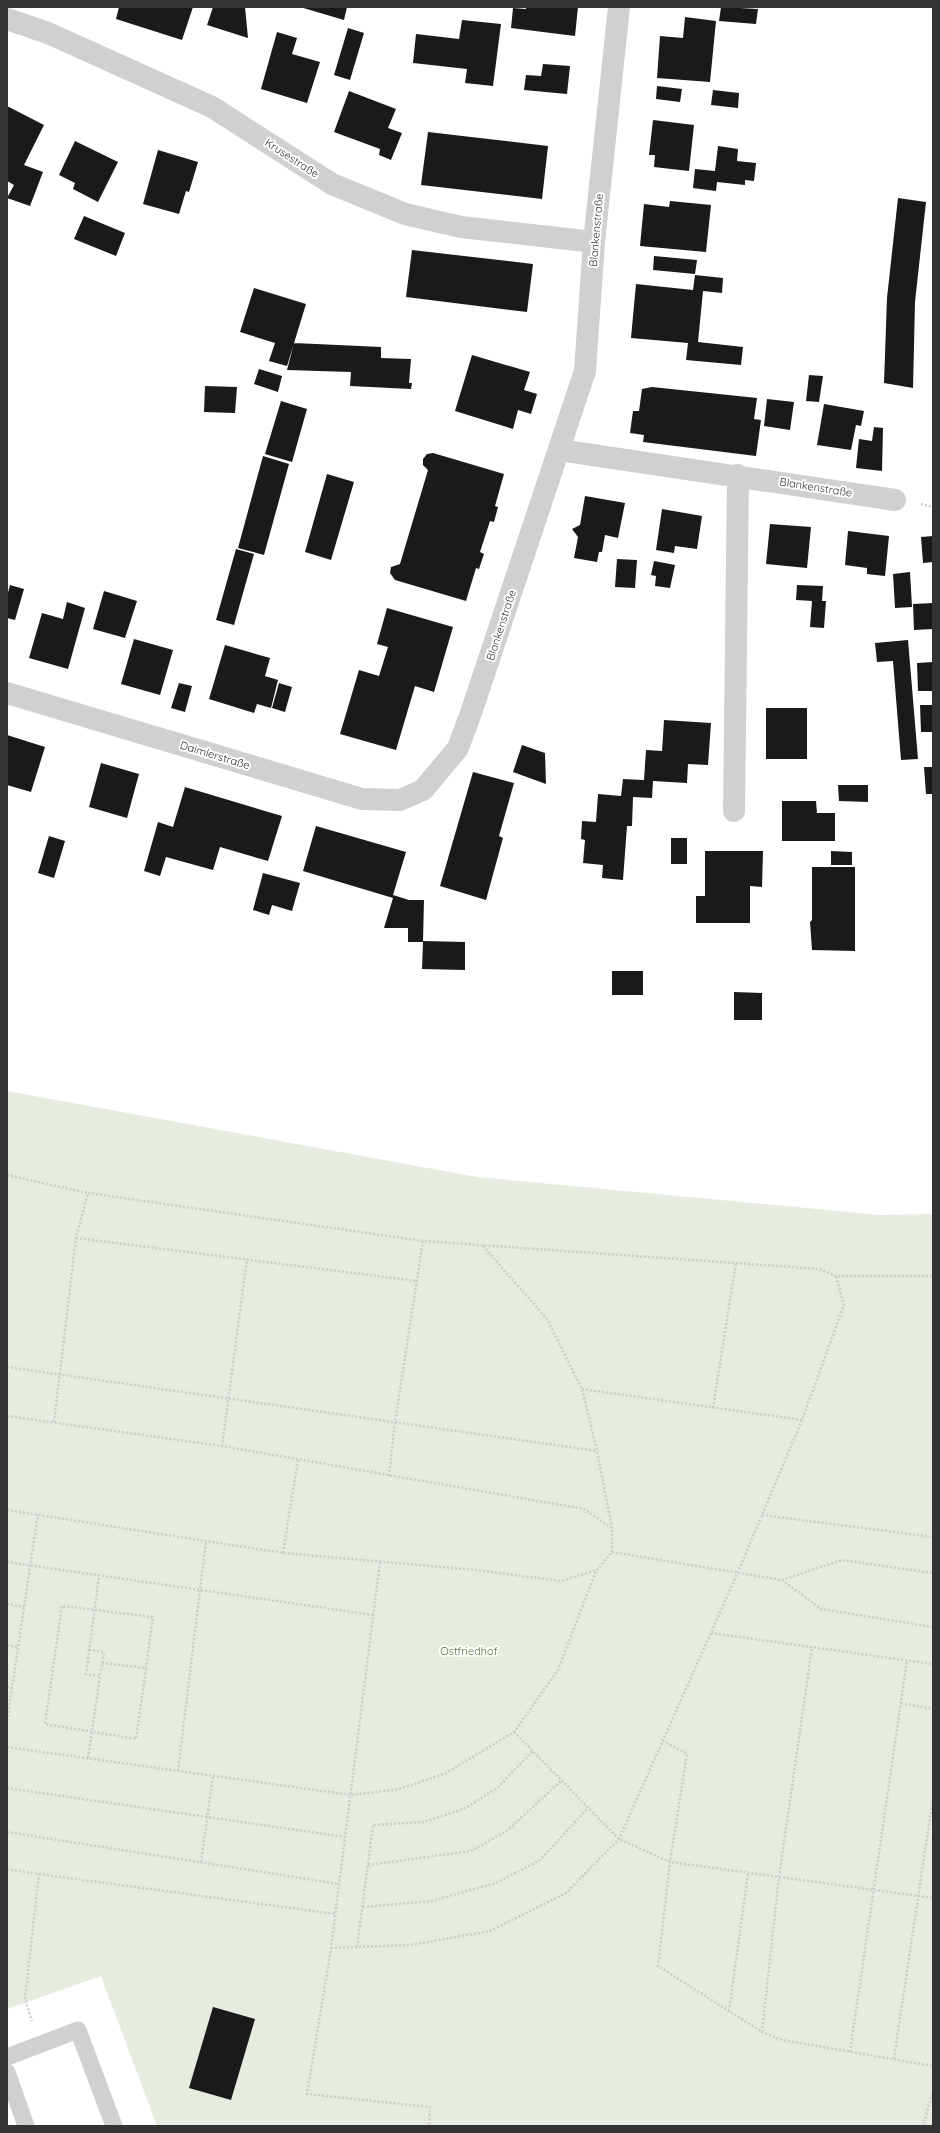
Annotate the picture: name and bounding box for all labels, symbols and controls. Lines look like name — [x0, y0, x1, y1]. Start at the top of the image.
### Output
street label: Krusestraße — [262, 135, 322, 181]
street label: Blankenstraße — [586, 193, 606, 267]
street label: Blankenstraße — [779, 474, 853, 500]
street label: Blankenstraße — [483, 588, 519, 662]
street label: Daimlerstraße — [178, 738, 252, 772]
park label: Ostfriedhof — [440, 1644, 498, 1658]

